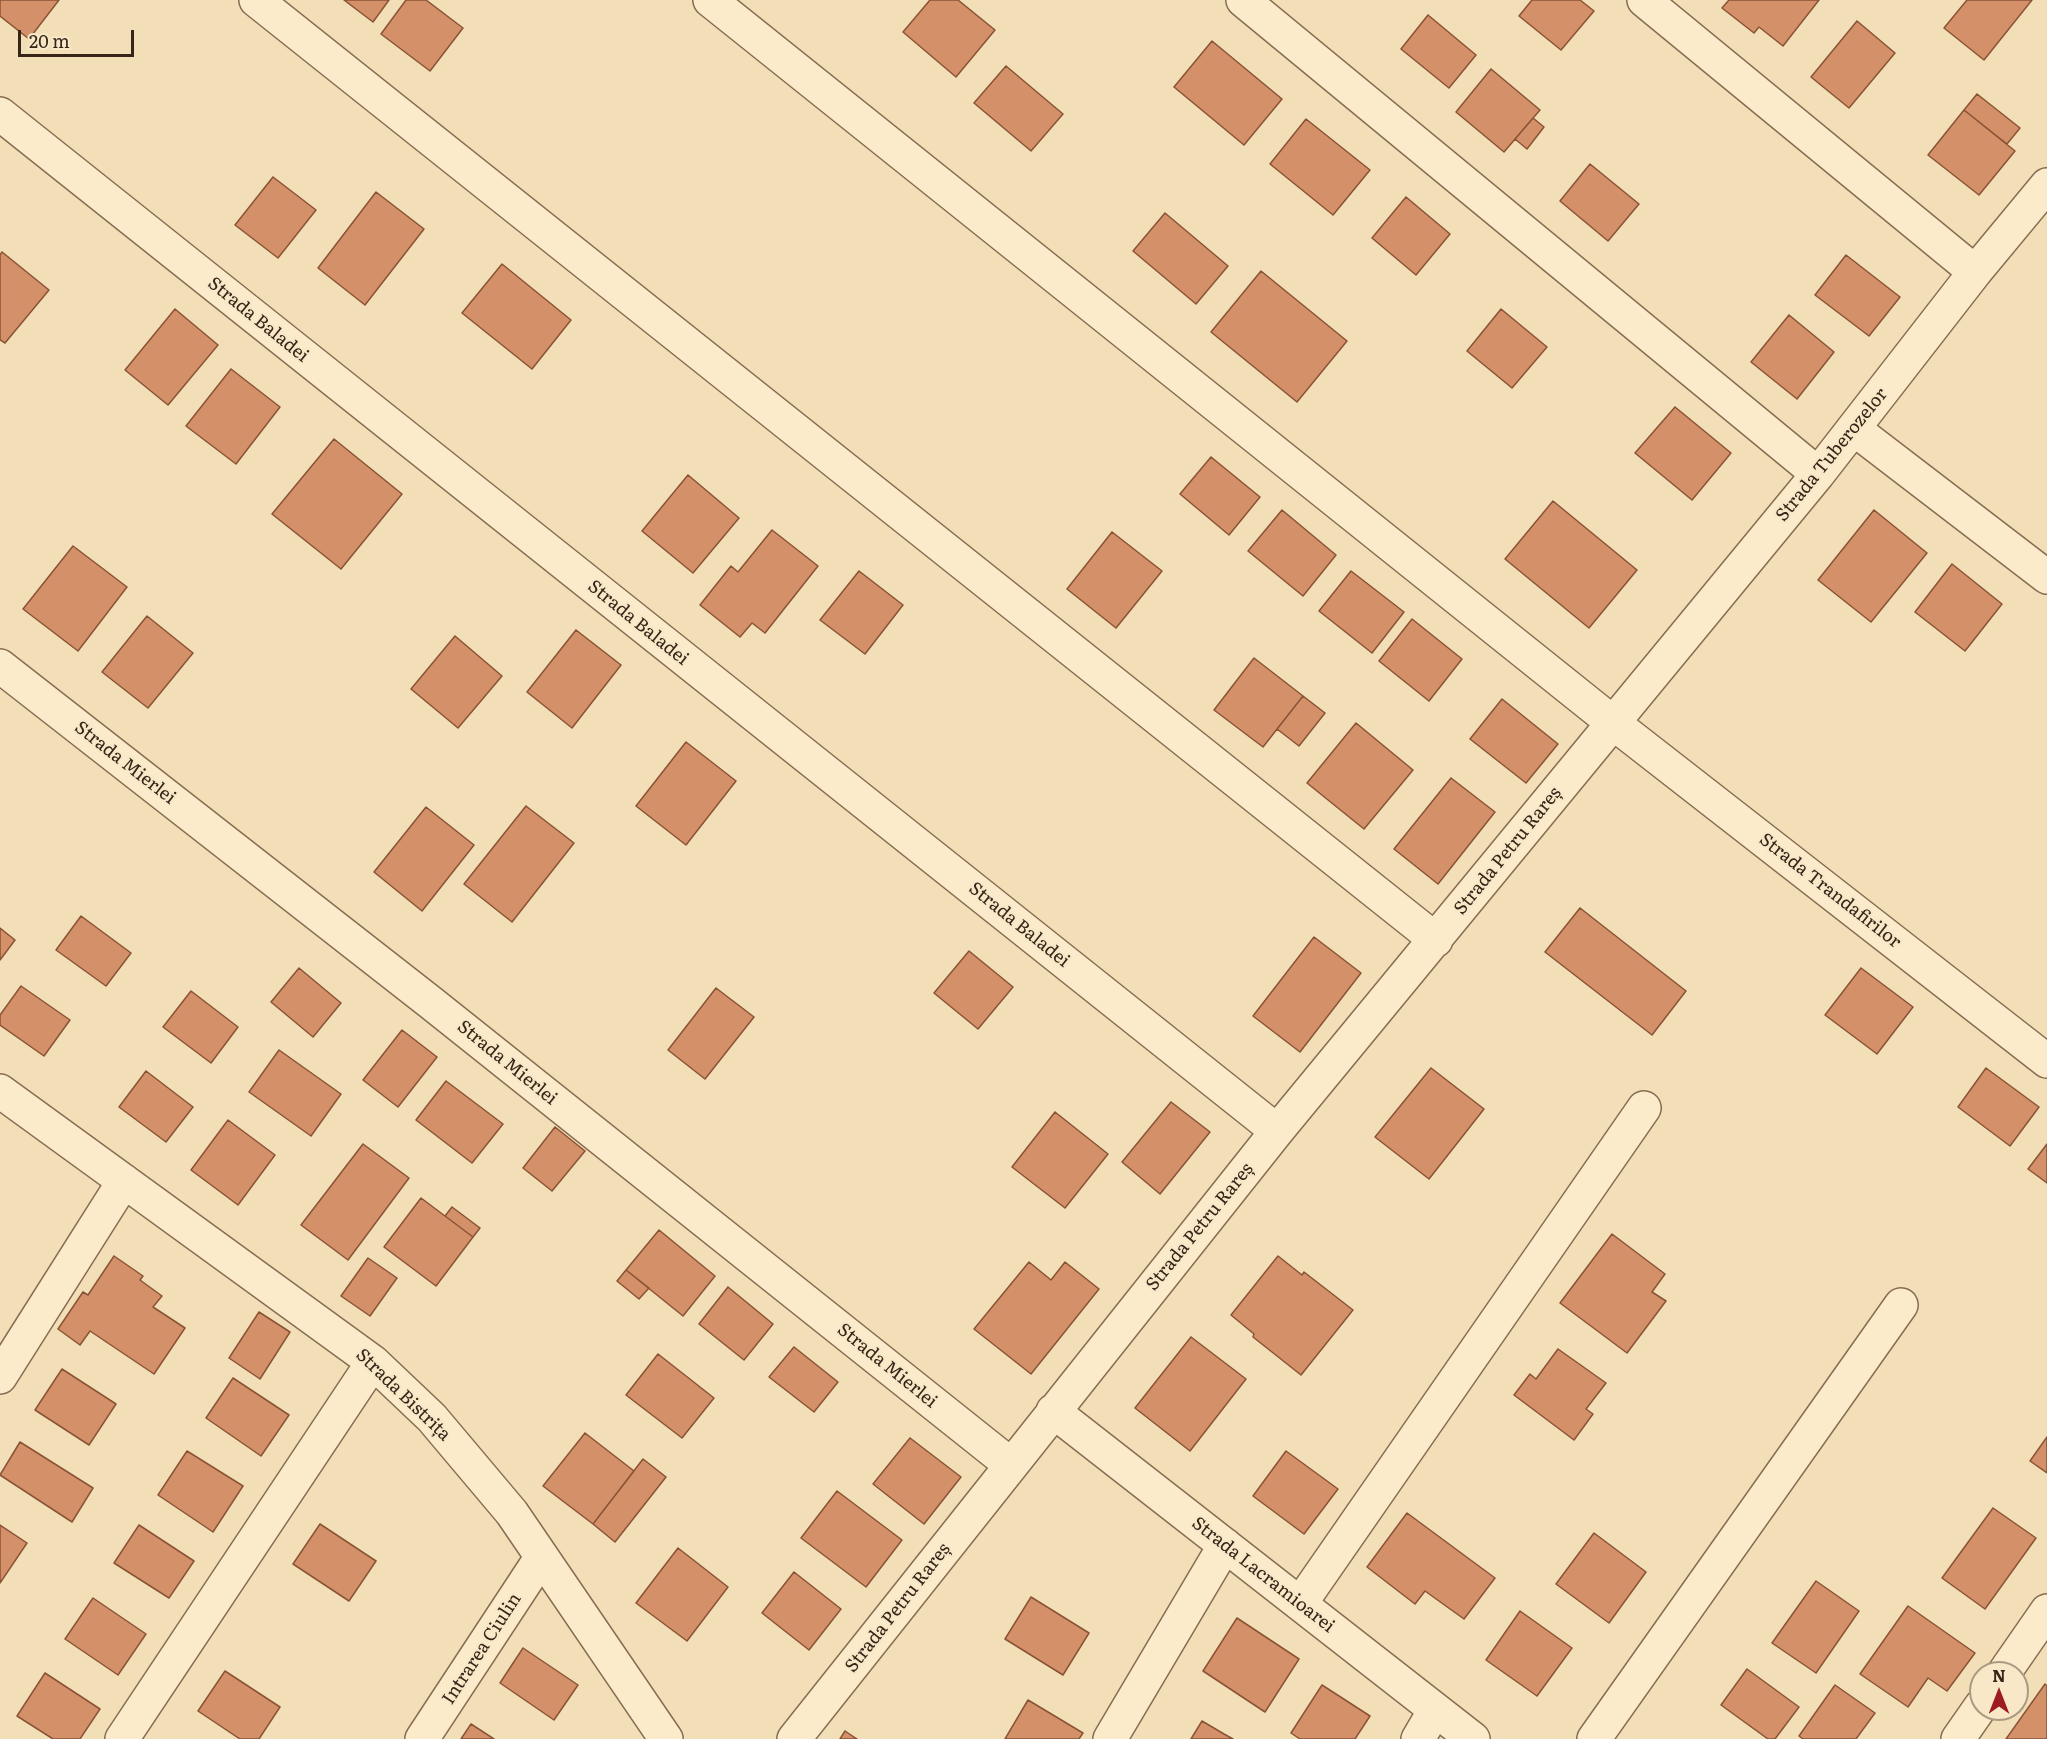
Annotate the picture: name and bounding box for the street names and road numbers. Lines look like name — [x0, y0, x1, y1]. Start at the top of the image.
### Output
street label: Strada Baladei — [203, 273, 313, 367]
street label: Strada Tuberozelor — [1772, 384, 1892, 526]
street label: Strada Baladei — [583, 576, 693, 670]
street label: Strada Mierlei — [70, 717, 180, 809]
street label: Strada Petru Rareș — [1450, 783, 1566, 919]
street label: Strada Trandafirilor — [1755, 829, 1905, 953]
street label: Strada Baladei — [964, 878, 1074, 972]
street label: Strada Mierlei — [453, 1016, 561, 1110]
street label: Strada Petru Rareș — [1142, 1159, 1258, 1295]
street label: Strada Mierlei — [833, 1319, 941, 1413]
street label: Strada Bistrița — [351, 1344, 455, 1446]
street label: Strada Lacramioarei — [1187, 1513, 1339, 1637]
street label: Strada Petru Rareș — [841, 1539, 955, 1677]
street label: Intrarea Ciulin — [438, 1589, 526, 1709]

